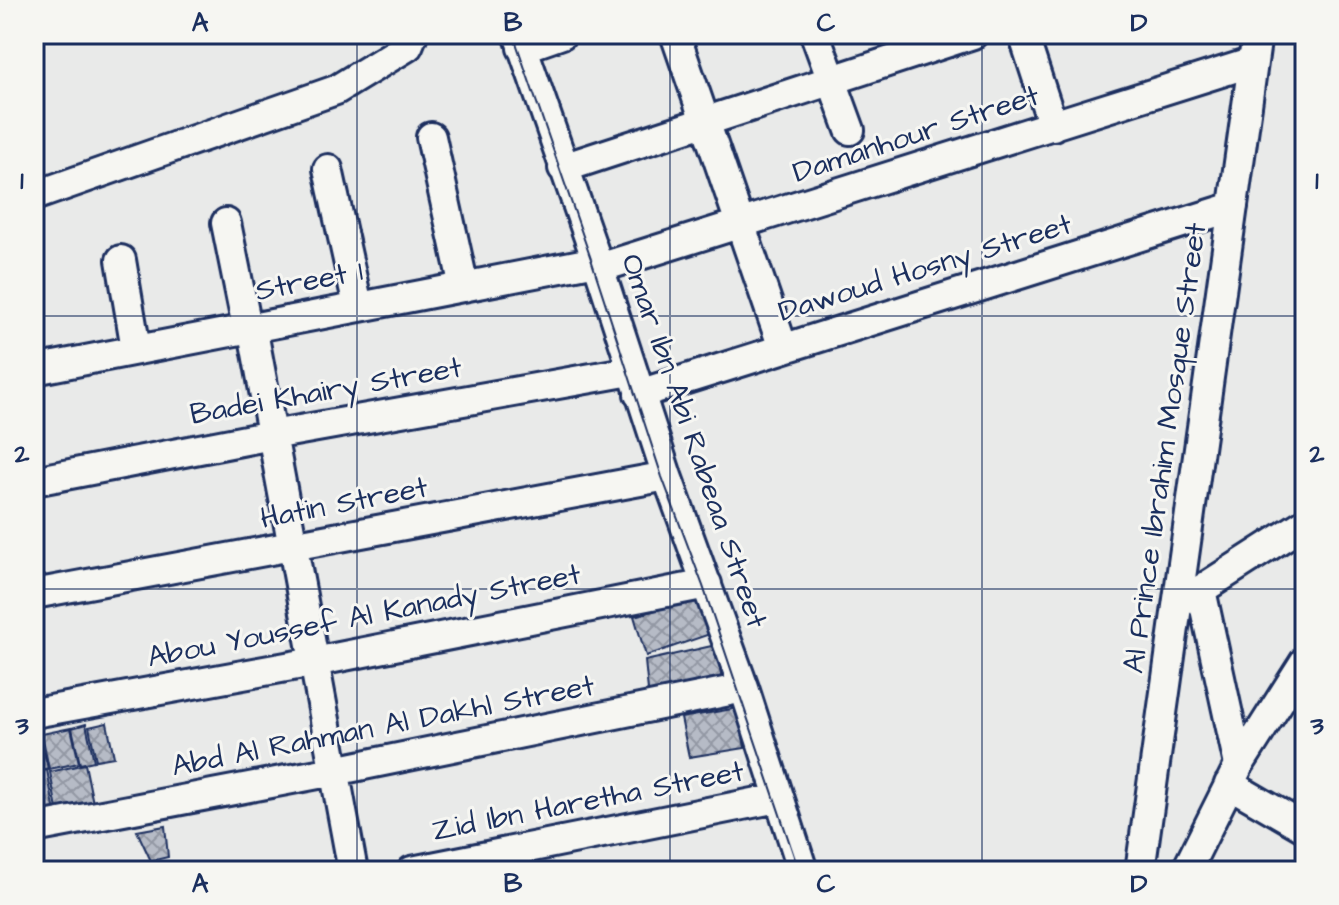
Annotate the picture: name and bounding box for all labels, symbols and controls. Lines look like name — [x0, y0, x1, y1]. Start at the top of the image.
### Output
text: A — [192, 5, 209, 41]
text: B — [504, 5, 523, 41]
text: C — [817, 5, 836, 41]
text: D — [1131, 5, 1148, 41]
street label: Damanhour Street — [788, 74, 1044, 194]
text: 1 — [20, 163, 24, 199]
text: 1 — [1315, 163, 1319, 199]
street label: Dawoud Hosny Street — [773, 203, 1077, 334]
street label: Al Prince Ibrahim Mosque Street — [1113, 220, 1217, 676]
street label: Omar Ibn Abi Rabeaa Street — [610, 248, 778, 634]
street label: Street 1 — [252, 250, 366, 312]
street label: Badei Khairy Street — [187, 346, 465, 437]
text: 2 — [14, 436, 30, 472]
text: 2 — [1309, 436, 1325, 472]
street label: Hatin Street — [257, 466, 431, 540]
street label: Abou Youssef Al Kanady Street — [144, 553, 584, 680]
street label: Abd Al Rahman Al Dakhl Street — [168, 664, 598, 788]
text: 3 — [14, 708, 29, 744]
text: 3 — [1309, 708, 1324, 744]
street label: Zid Ibn Haretha Street — [428, 750, 748, 852]
text: A — [192, 866, 209, 902]
text: B — [504, 866, 523, 902]
text: C — [817, 866, 836, 902]
text: D — [1131, 866, 1148, 902]

